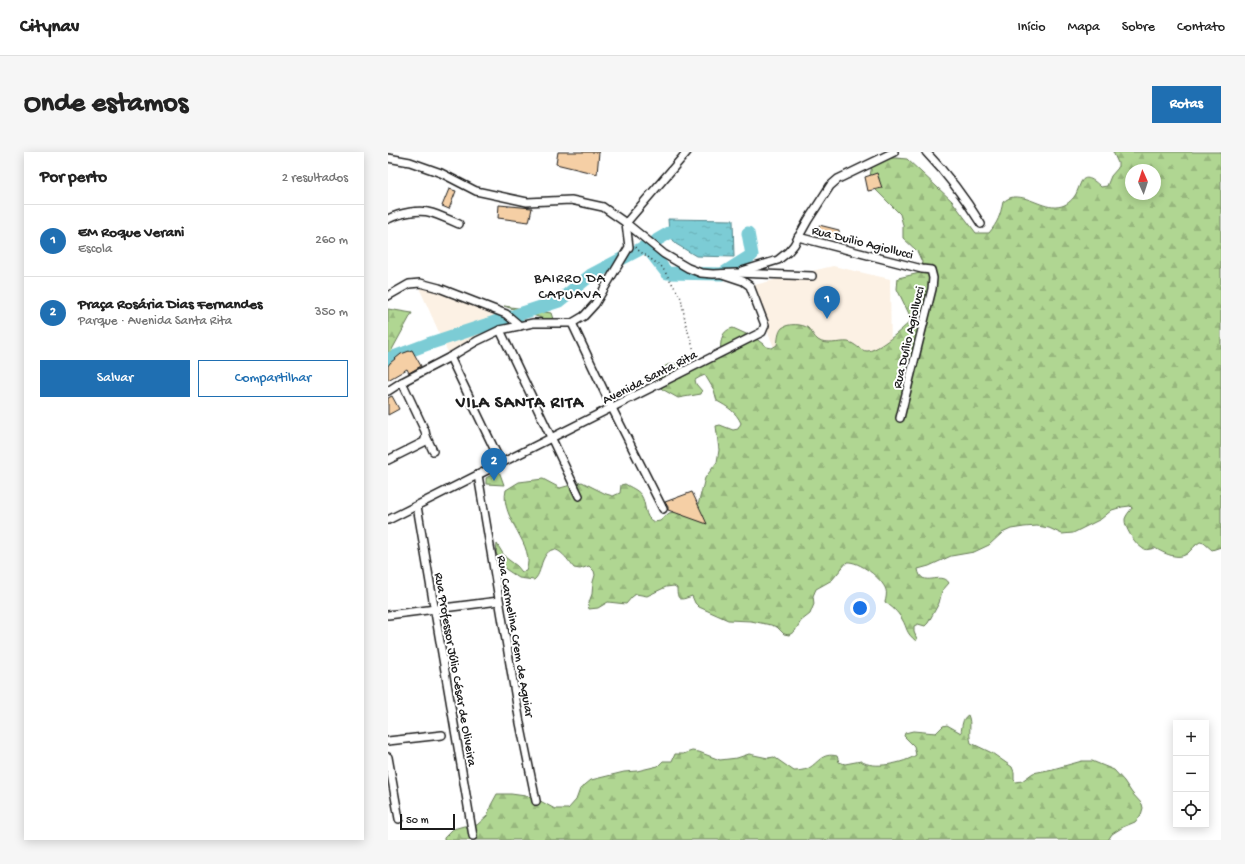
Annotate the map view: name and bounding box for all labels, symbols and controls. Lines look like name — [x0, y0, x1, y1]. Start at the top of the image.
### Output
text: Citynav — [20, 16, 79, 39]
text: Início — [1017, 19, 1046, 36]
text: Mapa — [1068, 19, 1100, 36]
text: Sobre — [1122, 19, 1155, 36]
text: Contato — [1177, 19, 1225, 36]
button: Rotas — [1152, 86, 1221, 123]
text: Onde estamos — [24, 88, 188, 121]
north arrow — [1125, 164, 1161, 200]
text: Por perto — [40, 168, 107, 188]
text: 2 resultados — [282, 171, 348, 186]
text: EM Roque Verani — [78, 224, 184, 242]
street label: Rua Duilio Agiollucci — [810, 224, 915, 263]
text: 1 — [50, 233, 56, 248]
text: 260 m — [315, 233, 348, 248]
text: Escola — [78, 242, 112, 257]
district label: BAIRRO DA CAPUAVA — [533, 271, 606, 304]
street label: Rua Duílio Agiollucci — [890, 285, 929, 390]
pin: 1 — [814, 286, 840, 319]
text: Praça Rosária Dias Fernandes — [78, 296, 263, 314]
text: 2 — [50, 305, 56, 320]
text: 350 m — [315, 305, 348, 320]
text: Parque · Avenida Santa Rita — [78, 314, 232, 329]
street label: Avenida Santa Rita — [600, 348, 701, 409]
button: Salvar — [40, 360, 190, 397]
button: Compartilhar — [198, 360, 348, 397]
district label: VILA SANTA RITA — [455, 394, 585, 414]
pin: 2 — [481, 448, 507, 481]
street label: Rua Carmelina Crem de Aguiar — [493, 554, 536, 720]
street label: Rua Professor Júlio César de Oliveira — [430, 571, 479, 768]
your location — [850, 598, 870, 618]
map controls — [1173, 720, 1209, 828]
button: + — [1173, 720, 1209, 756]
button: − — [1173, 756, 1209, 792]
button: locate — [1173, 792, 1209, 828]
scale bar — [400, 812, 455, 831]
text: 50 m — [406, 815, 428, 827]

